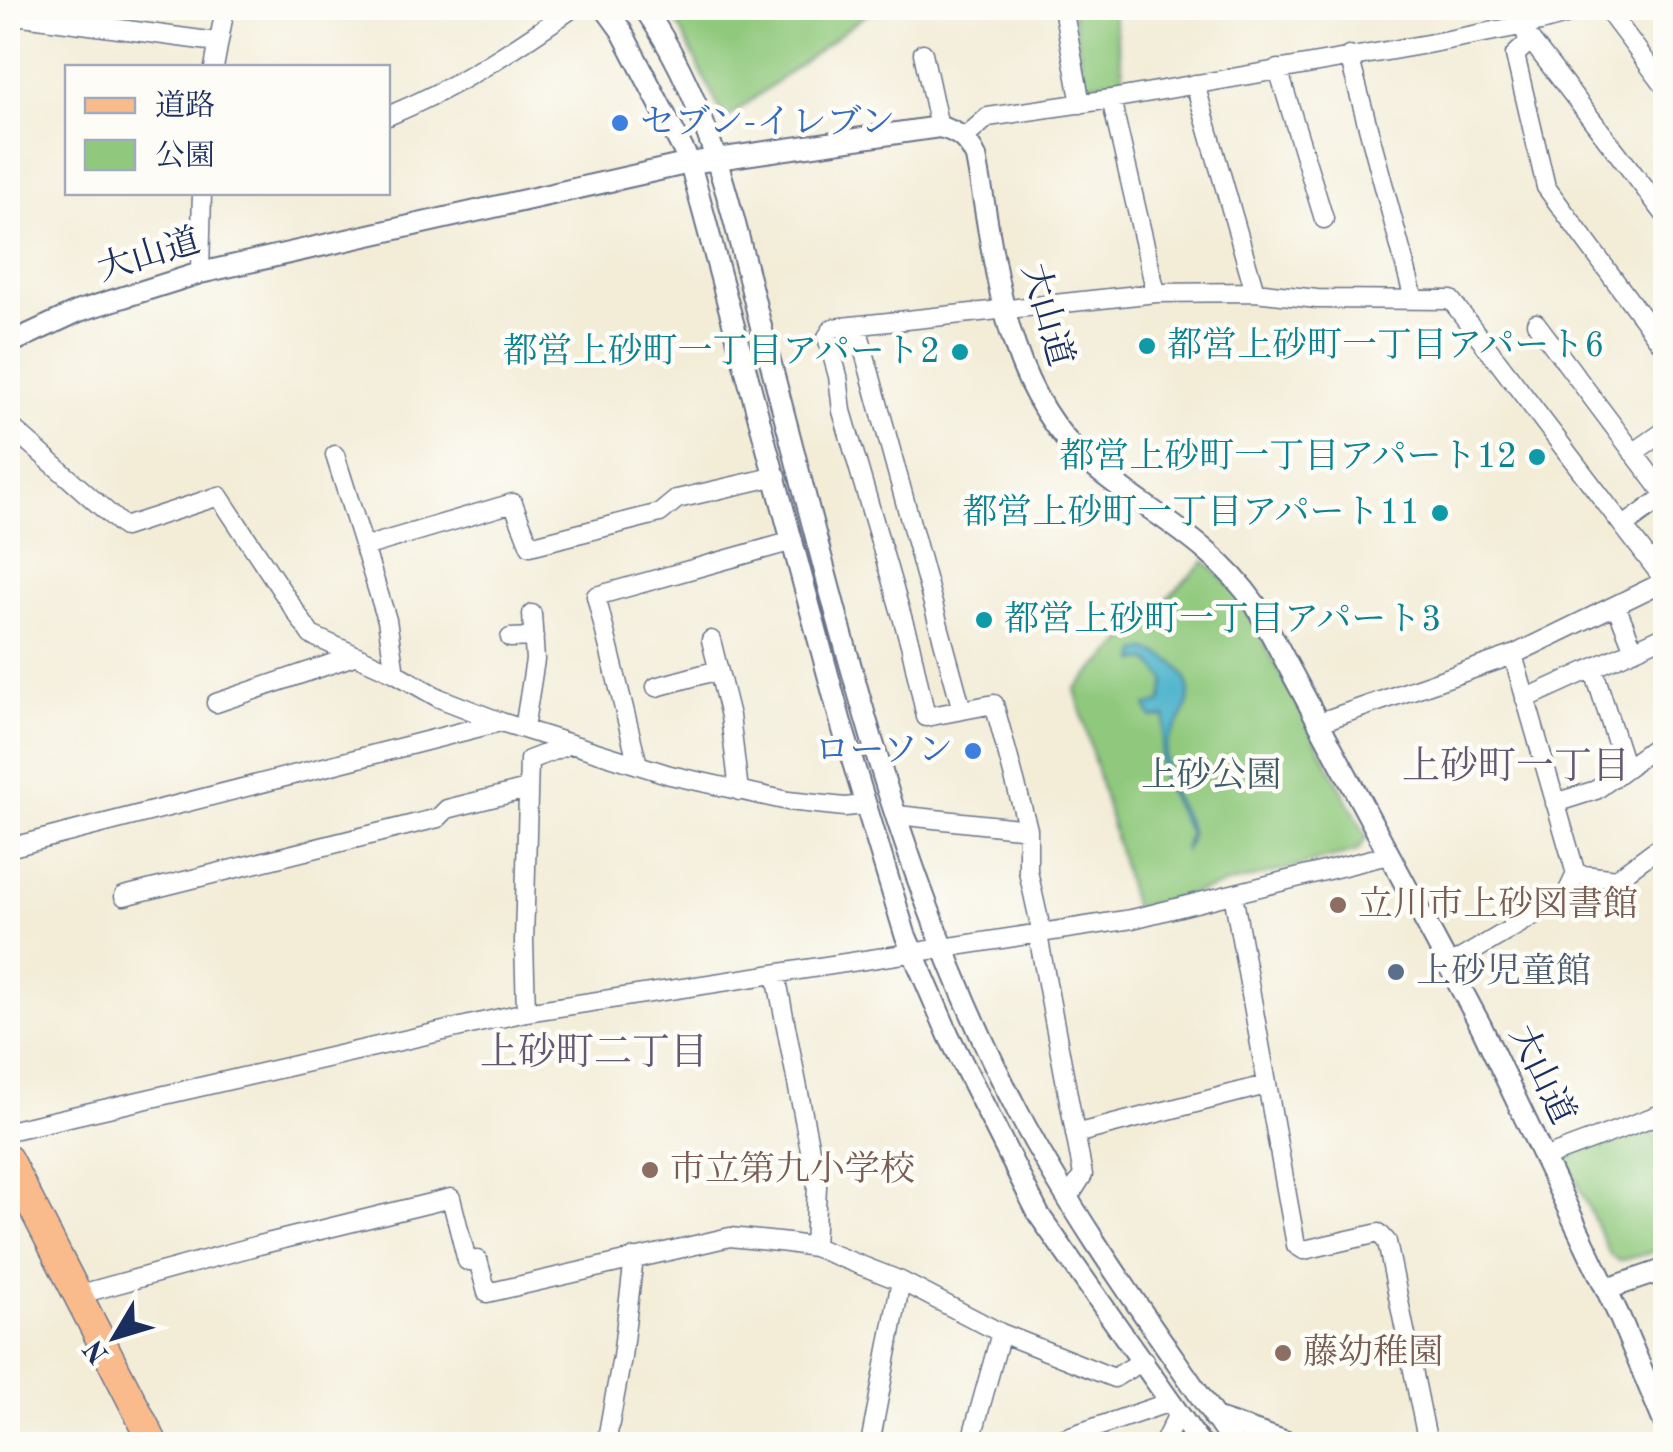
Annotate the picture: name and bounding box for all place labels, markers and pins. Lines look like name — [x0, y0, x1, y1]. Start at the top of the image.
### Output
place label: セブン-イレブン — [640, 104, 895, 141]
marker: セブン-イレブン — [609, 112, 631, 134]
place label: 都営上砂町一丁目アパート6 — [1167, 326, 1605, 364]
place label: 都営上砂町一丁目アパート2 — [502, 332, 940, 370]
marker: 都営上砂町一丁目アパート6 — [1136, 335, 1158, 357]
marker: 都営上砂町一丁目アパート2 — [949, 341, 971, 363]
place label: 都営上砂町一丁目アパート12 — [1059, 437, 1517, 475]
marker: 都営上砂町一丁目アパート12 — [1526, 446, 1548, 468]
place label: 都営上砂町一丁目アパート11 — [962, 493, 1420, 531]
marker: 都営上砂町一丁目アパート11 — [1429, 502, 1451, 524]
place label: 都営上砂町一丁目アパート3 — [1004, 600, 1442, 638]
marker: 都営上砂町一丁目アパート3 — [973, 609, 995, 631]
place label: ローソン — [814, 734, 953, 769]
marker: ローソン — [962, 740, 984, 762]
place label: 立川市上砂図書館 — [1358, 885, 1638, 923]
marker: 立川市上砂図書館 — [1327, 894, 1349, 916]
place label: 上砂児童館 — [1416, 952, 1591, 990]
marker: 上砂児童館 — [1385, 961, 1407, 983]
place label: 市立第九小学校 — [670, 1150, 915, 1188]
marker: 市立第九小学校 — [639, 1159, 661, 1181]
place label: 藤幼稚園 — [1303, 1333, 1443, 1371]
marker: 藤幼稚園 — [1272, 1342, 1294, 1364]

